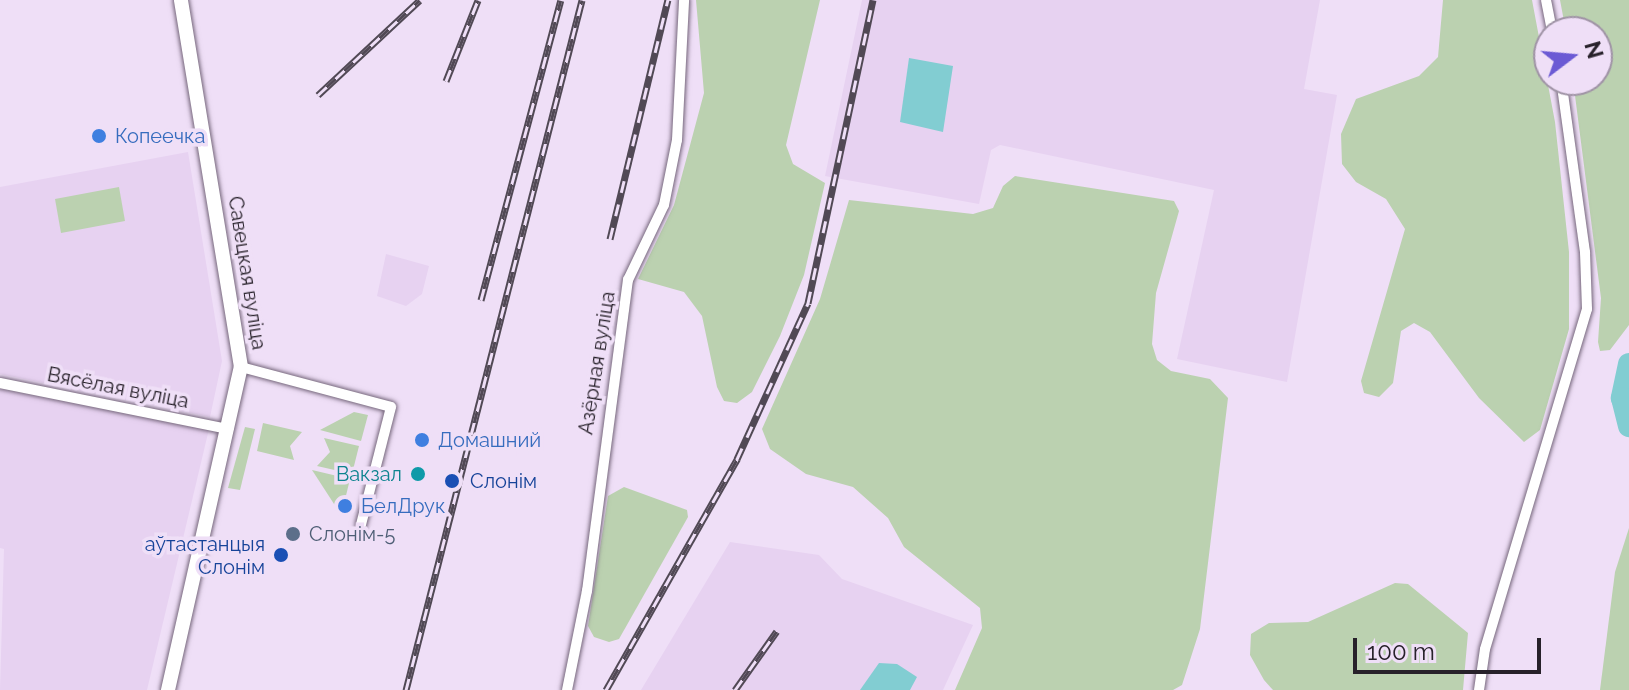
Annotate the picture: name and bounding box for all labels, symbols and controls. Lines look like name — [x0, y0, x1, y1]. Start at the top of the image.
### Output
north arrow — [1533, 16, 1613, 96]
text: N — [1579, 38, 1609, 62]
place label: Копеечка — [115, 124, 205, 148]
marker: Копеечка — [90, 127, 108, 145]
street label: Савецкая вуліца — [223, 195, 271, 351]
street label: Азёрная вуліца — [574, 290, 620, 436]
street label: Вясёлая вуліца — [45, 363, 191, 413]
place label: Домашний — [438, 428, 541, 452]
marker: Домашний — [413, 431, 431, 449]
place label: Вакзал — [336, 462, 402, 486]
marker: Вакзал — [409, 465, 427, 483]
place label: Слонім — [470, 469, 537, 493]
marker: Слонім — [441, 470, 463, 492]
place label: БелДрук — [361, 494, 445, 518]
marker: БелДрук — [336, 497, 354, 515]
place label: Слонім-5 — [309, 522, 395, 546]
marker: Слонім-5 — [284, 525, 302, 543]
place label: аўтастанцыя Слонім — [145, 532, 265, 579]
marker: аўтастанцыя Слонім — [272, 546, 290, 564]
scale bar — [1357, 622, 1545, 672]
text: 100 m — [1367, 637, 1435, 666]

